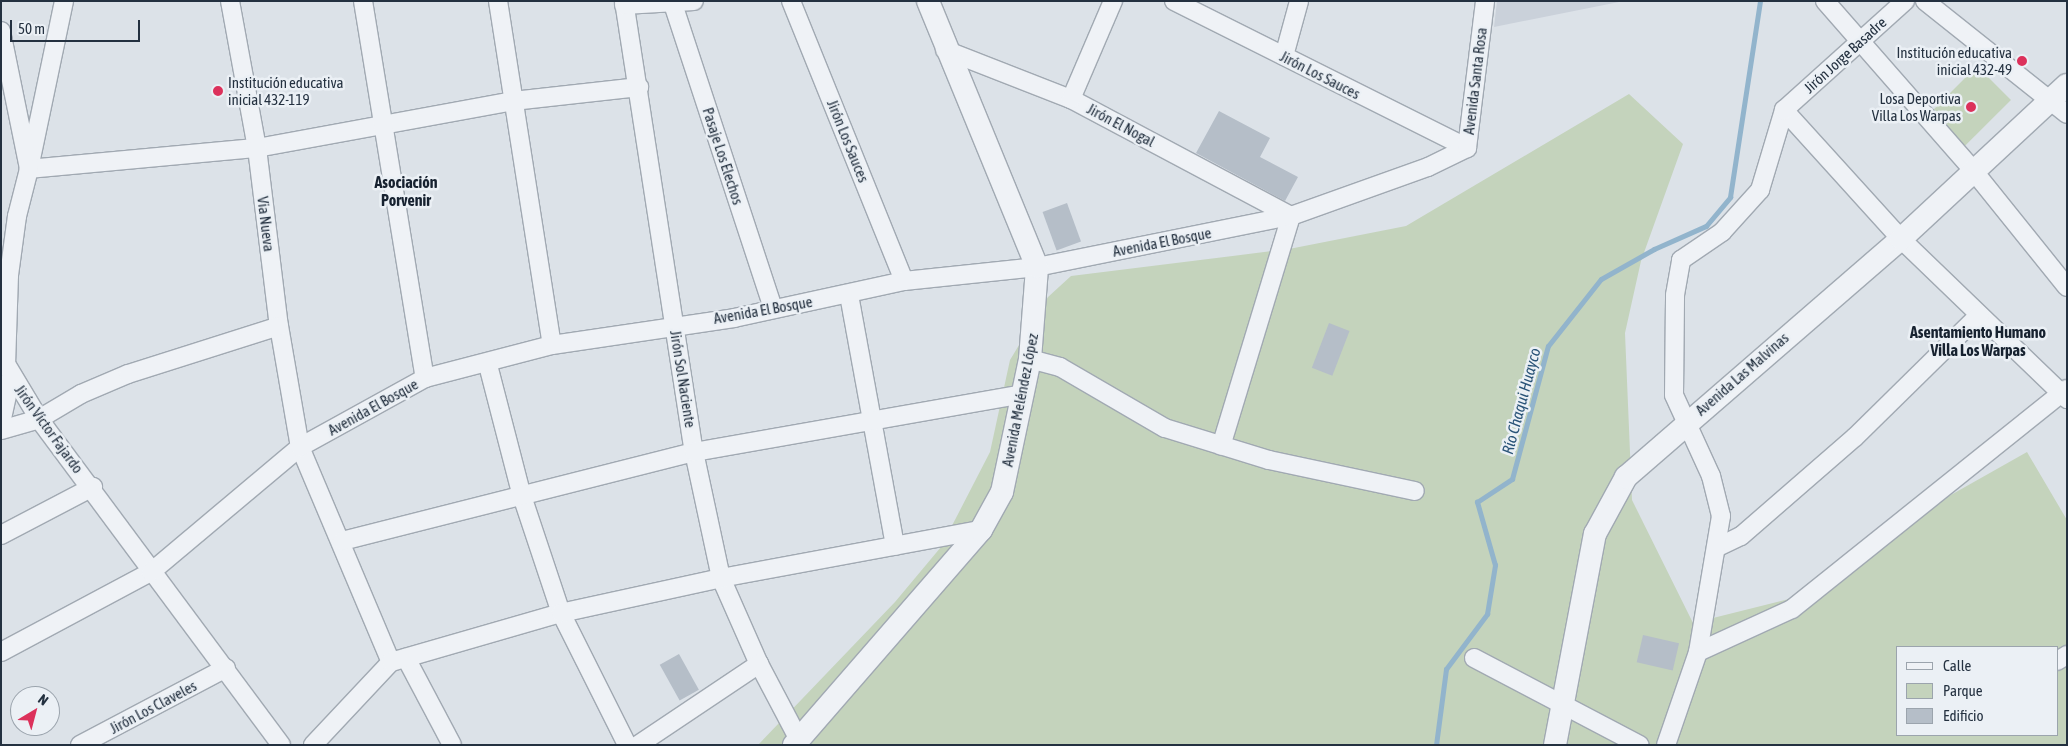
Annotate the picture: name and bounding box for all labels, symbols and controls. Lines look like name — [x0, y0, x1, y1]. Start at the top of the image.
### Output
scale bar — [12, 10, 142, 42]
street label: Jirón Jorge Basadre — [1800, 13, 1890, 97]
text: 50 m — [18, 20, 45, 37]
street label: Avenida Santa Rosa — [1459, 26, 1491, 136]
place label: Institución educativa inicial 432-49 — [1897, 43, 2012, 78]
street label: Jirón Los Sauces — [1277, 47, 1363, 103]
marker: Institución educativa inicial 432-49 — [2016, 55, 2028, 67]
place label: Institución educativa inicial 432-119 — [228, 73, 343, 108]
marker: Institución educativa inicial 432-119 — [212, 85, 224, 97]
place label: Losa Deportiva Villa Los Warpas — [1872, 89, 1961, 124]
street label: Jirón Los Sauces — [823, 97, 873, 185]
street label: Jirón El Nogal — [1084, 100, 1158, 150]
marker: Losa Deportiva Villa Los Warpas — [1965, 101, 1977, 113]
street label: Pasaje Los Elechos — [699, 105, 747, 207]
district label: Asociación Porvenir — [375, 172, 437, 210]
street label: Via Nueva — [254, 195, 278, 253]
street label: Avenida El Bosque — [1111, 224, 1213, 260]
street label: Avenida El Bosque — [712, 292, 814, 328]
district label: Asentamiento Humano Villa Los Warpas — [1910, 322, 2046, 360]
street label: Jirón Sol Naciente — [666, 329, 700, 429]
street label: Avenida Las Malvinas — [1692, 329, 1792, 419]
street label: Avenida Meléndez López — [998, 332, 1042, 468]
water label: Río Chaqui Huayco — [1498, 346, 1544, 456]
street label: Avenida El Bosque — [325, 375, 421, 439]
street label: Jirón Víctor Fajardo — [11, 381, 87, 477]
legend — [1896, 646, 2058, 736]
text: Calle — [1943, 657, 1971, 674]
street label: Jirón Los Claveles — [107, 677, 199, 737]
text: Parque — [1943, 682, 1983, 699]
north arrow — [10, 686, 60, 736]
text: N — [35, 691, 52, 709]
text: Edificio — [1943, 707, 1984, 724]

